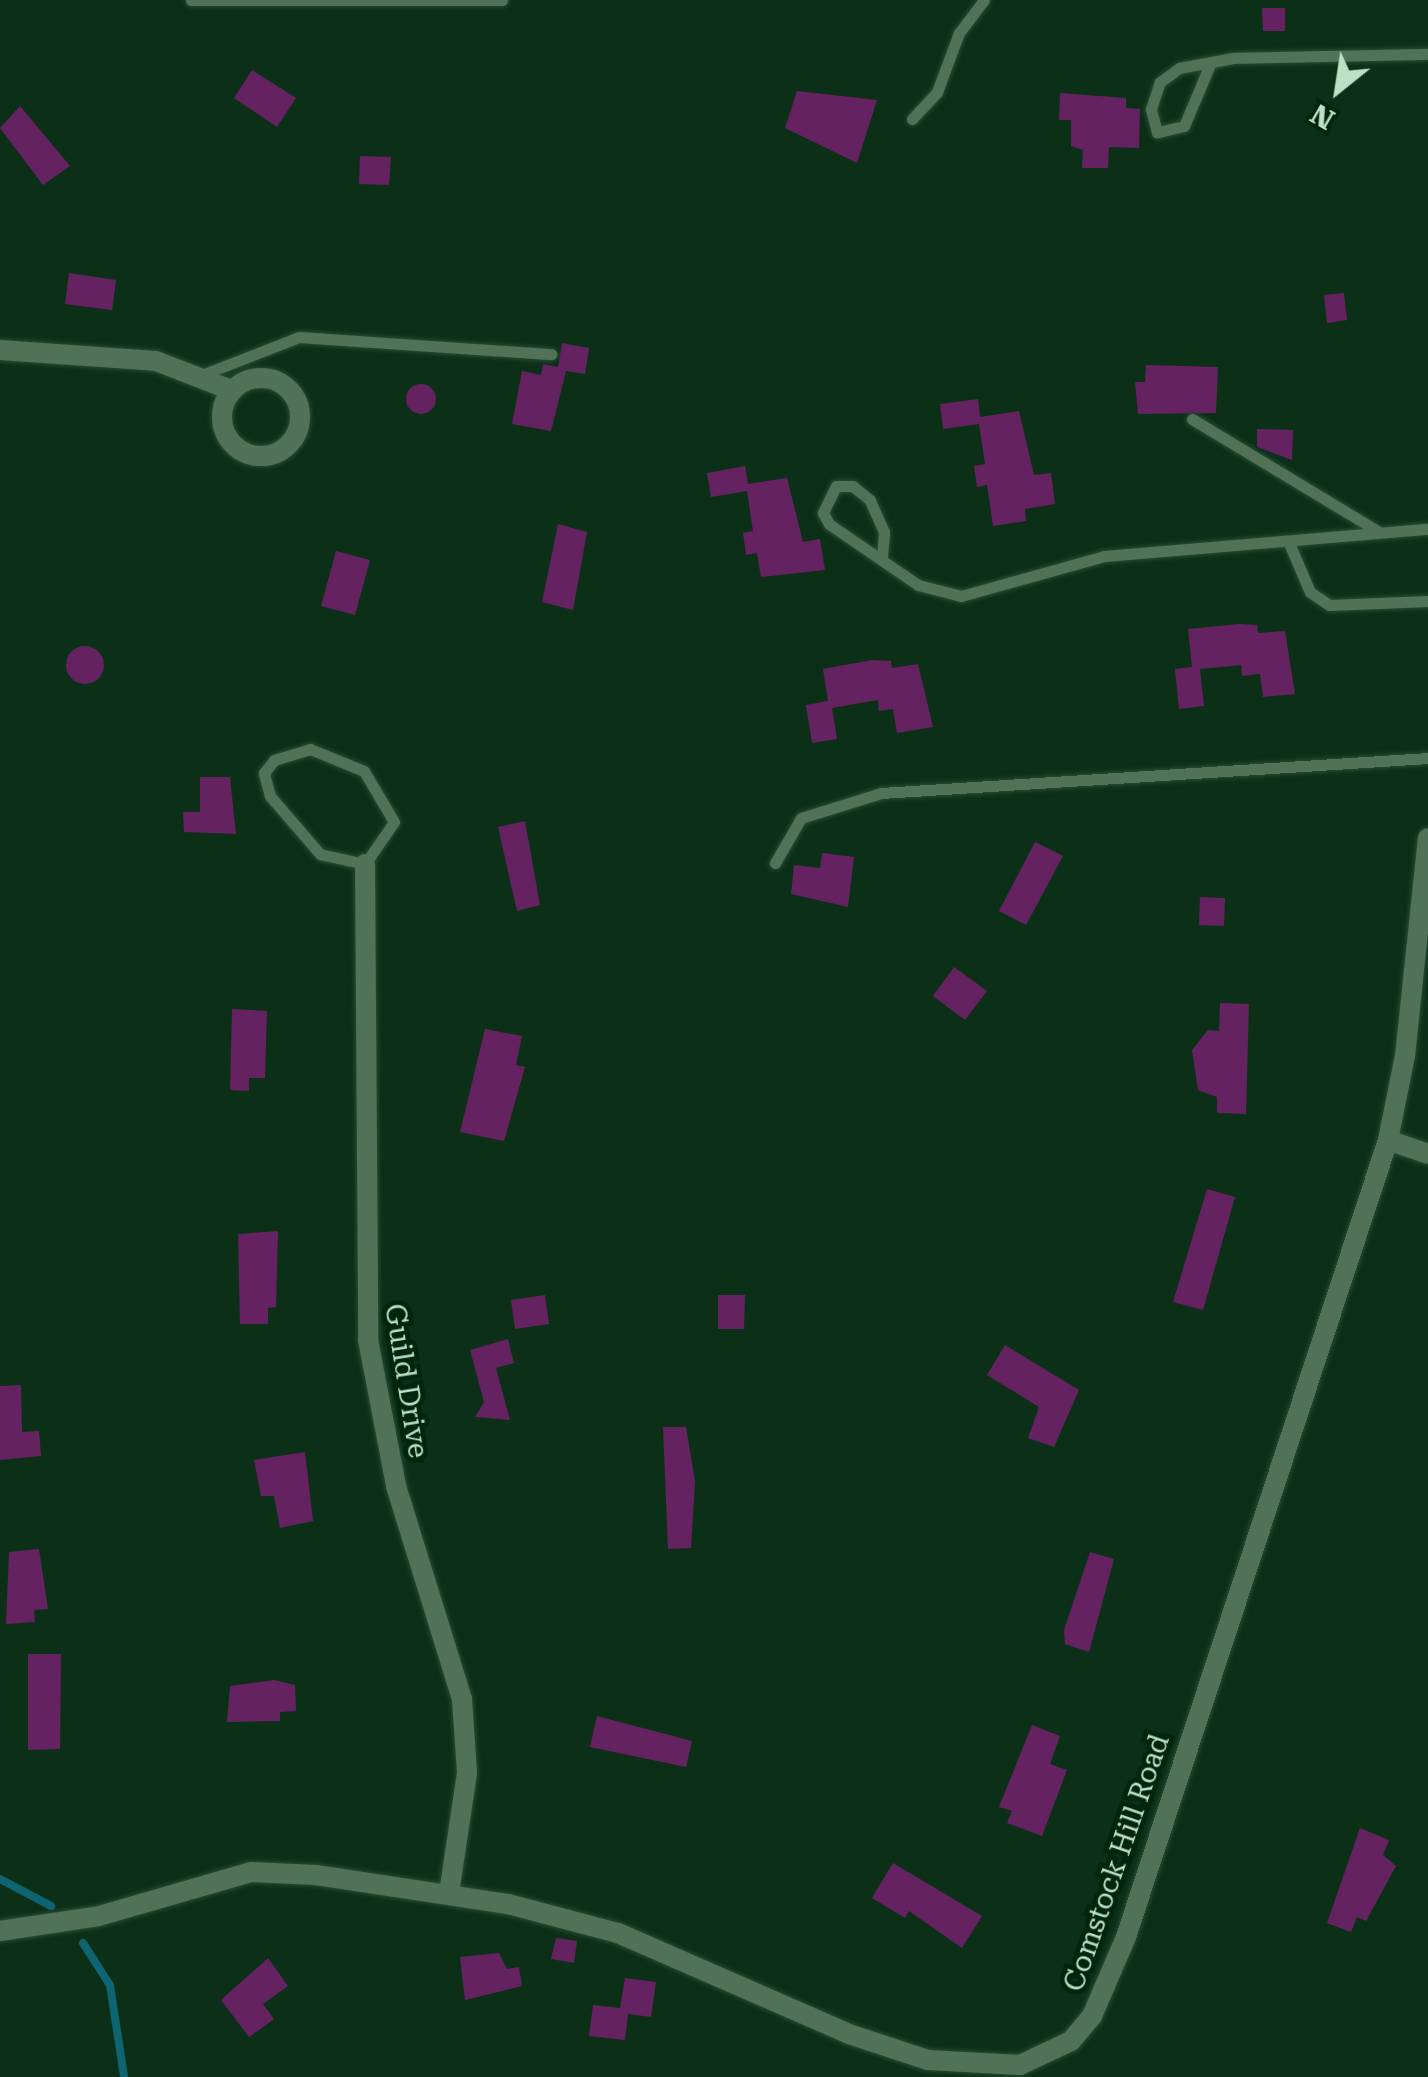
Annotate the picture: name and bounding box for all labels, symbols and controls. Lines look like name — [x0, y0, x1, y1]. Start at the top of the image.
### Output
north arrow — [1288, 40, 1388, 140]
text: N — [1305, 97, 1340, 136]
street label: Guild Drive — [377, 1301, 435, 1461]
street label: Comstock Hill Road — [1057, 1730, 1177, 1996]

